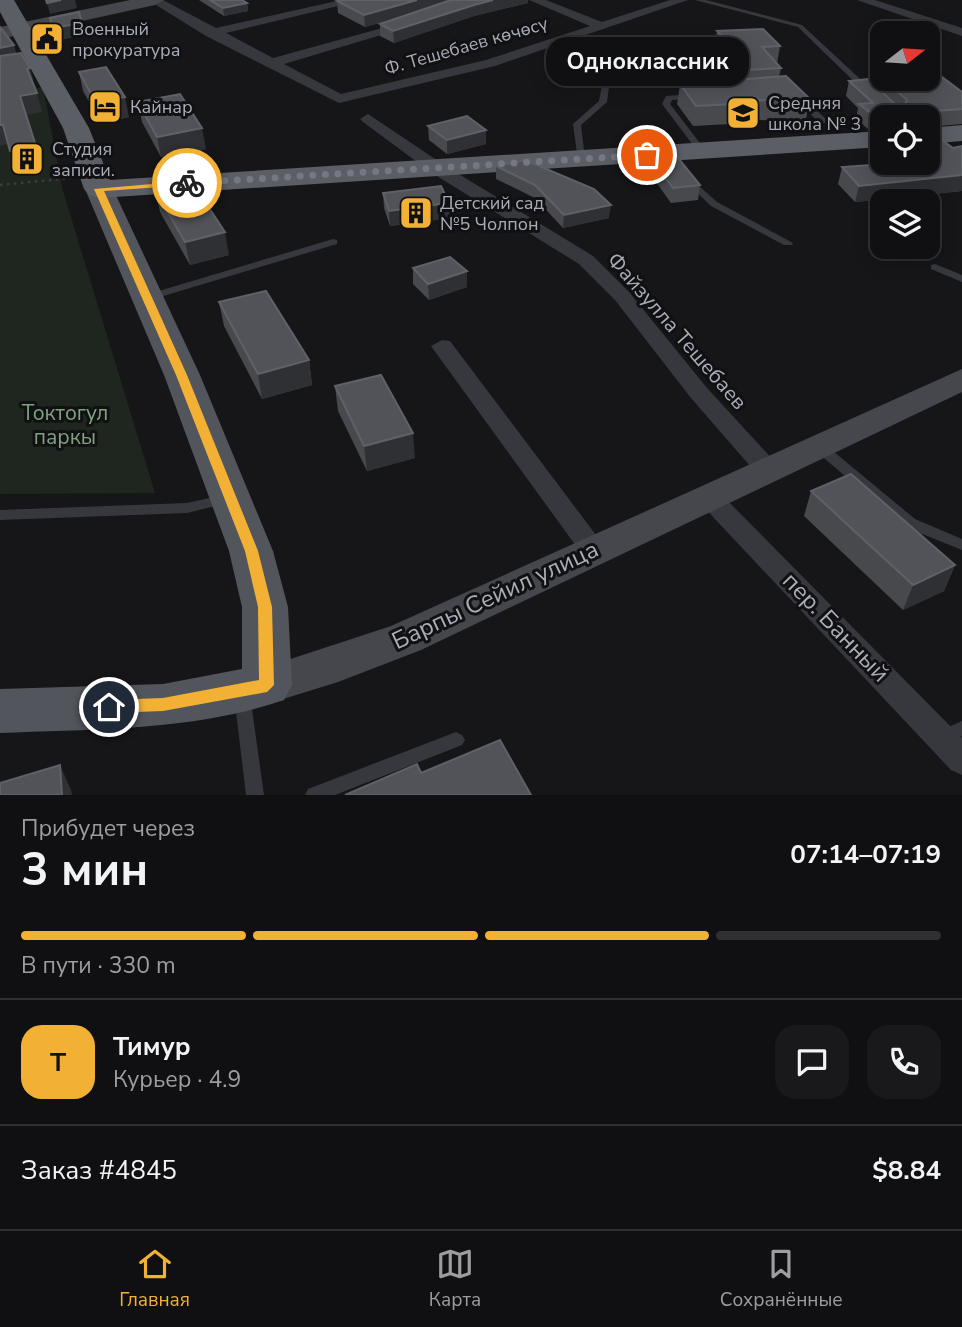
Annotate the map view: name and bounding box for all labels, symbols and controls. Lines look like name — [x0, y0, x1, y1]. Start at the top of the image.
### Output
street label: Ф. Тешебаев көчөсү — [381, 11, 551, 81]
place label: Военный прокуратура — [72, 17, 180, 62]
public building icon: Военный прокуратура — [28, 20, 66, 58]
north arrow — [870, 21, 940, 91]
map controls — [870, 21, 940, 259]
callout: Одноклассник — [546, 36, 748, 85]
text: Одноклассник — [566, 46, 729, 77]
hotel icon: Кайнар — [86, 88, 124, 126]
place label: Средняя школа № 3 — [768, 91, 861, 136]
school or university icon: Средняя школа № 3 — [724, 94, 762, 132]
place label: Кайнар — [130, 95, 193, 119]
button: locate — [870, 105, 940, 175]
pin — [617, 125, 677, 185]
icon: bag — [628, 136, 666, 174]
place label: Студия записи. — [52, 137, 115, 182]
building icon: Студия записи. — [8, 140, 46, 178]
courier — [152, 148, 222, 218]
icon: bike — [168, 164, 206, 202]
button: layers — [870, 189, 940, 259]
place label: Детский сад №5 Чолпон — [440, 191, 545, 236]
building icon: Детский сад №5 Чолпон — [397, 194, 435, 232]
street label: Файзулла Тешебаев — [601, 246, 753, 416]
park label: Токтогул паркы — [22, 399, 108, 451]
street label: Барпы Сейил улица — [386, 533, 604, 657]
street label: пер. Банный — [776, 565, 896, 689]
pin — [79, 677, 139, 737]
icon: home — [90, 688, 128, 726]
text: Прибудет через — [21, 813, 195, 844]
text: 07:14–07:19 — [790, 837, 941, 872]
text: 3 мин — [21, 838, 148, 901]
text: В пути · 330 m — [21, 950, 176, 981]
button: chat — [775, 1025, 849, 1099]
button: phone — [867, 1025, 941, 1099]
text: Тимур — [113, 1029, 191, 1064]
text: Т — [50, 1045, 66, 1080]
text: Курьер · 4.9 — [113, 1064, 241, 1095]
text: Заказ #4845 — [21, 1153, 177, 1188]
text: $8.84 — [872, 1153, 941, 1188]
tab: Главная — [119, 1245, 190, 1313]
tab: Карта — [429, 1245, 481, 1313]
tab: Сохранённые — [720, 1245, 843, 1313]

